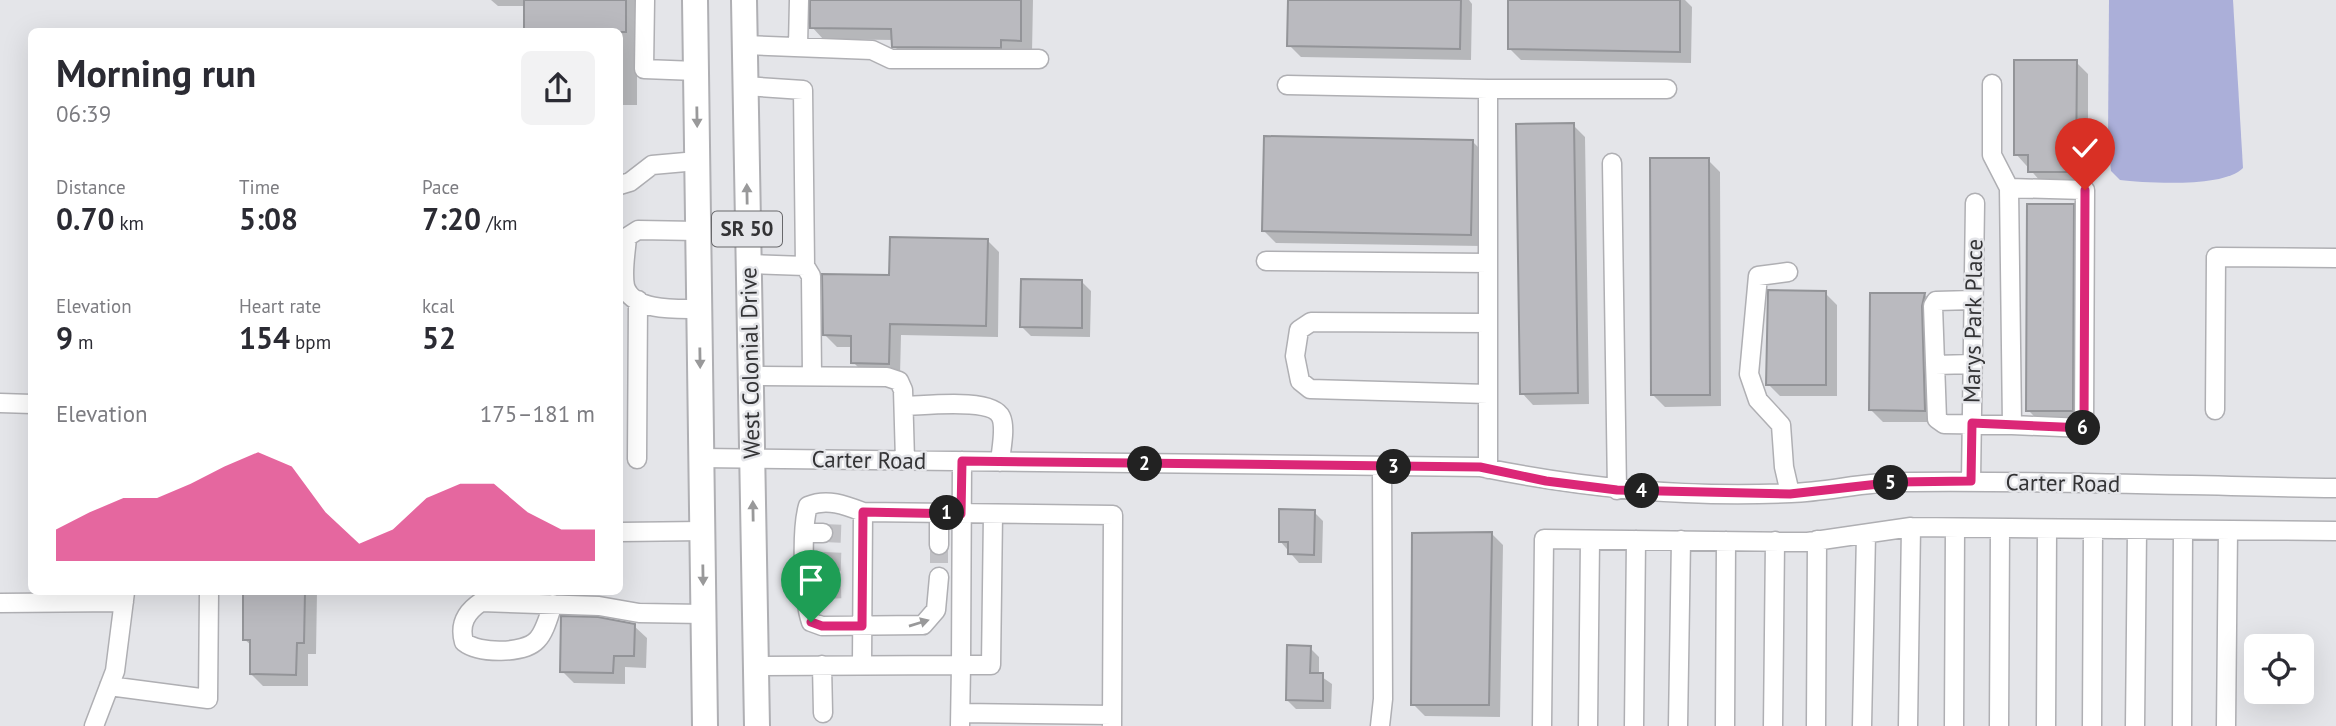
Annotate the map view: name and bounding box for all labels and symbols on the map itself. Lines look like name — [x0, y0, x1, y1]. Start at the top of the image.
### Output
one-way arrow — [691, 106, 702, 128]
pin — [2055, 118, 2115, 190]
one-way arrow — [741, 183, 752, 205]
road number: SR 50 — [712, 212, 782, 246]
street label: Marys Park Place — [1957, 239, 1988, 403]
street label: West Colonial Drive — [733, 267, 766, 459]
one-way arrow — [695, 347, 706, 369]
pin: 6 — [2066, 410, 2100, 446]
street label: Carter Road — [811, 444, 927, 475]
pin: 2 — [1128, 447, 1162, 482]
pin: 3 — [1376, 449, 1412, 484]
pin: 5 — [1874, 466, 1909, 500]
street label: Carter Road — [2005, 467, 2121, 498]
pin: 4 — [1624, 474, 1660, 508]
pin: 1 — [930, 496, 964, 530]
one-way arrow — [747, 500, 759, 522]
pin — [781, 550, 841, 622]
one-way arrow — [697, 565, 709, 587]
one-way arrow — [908, 618, 929, 628]

